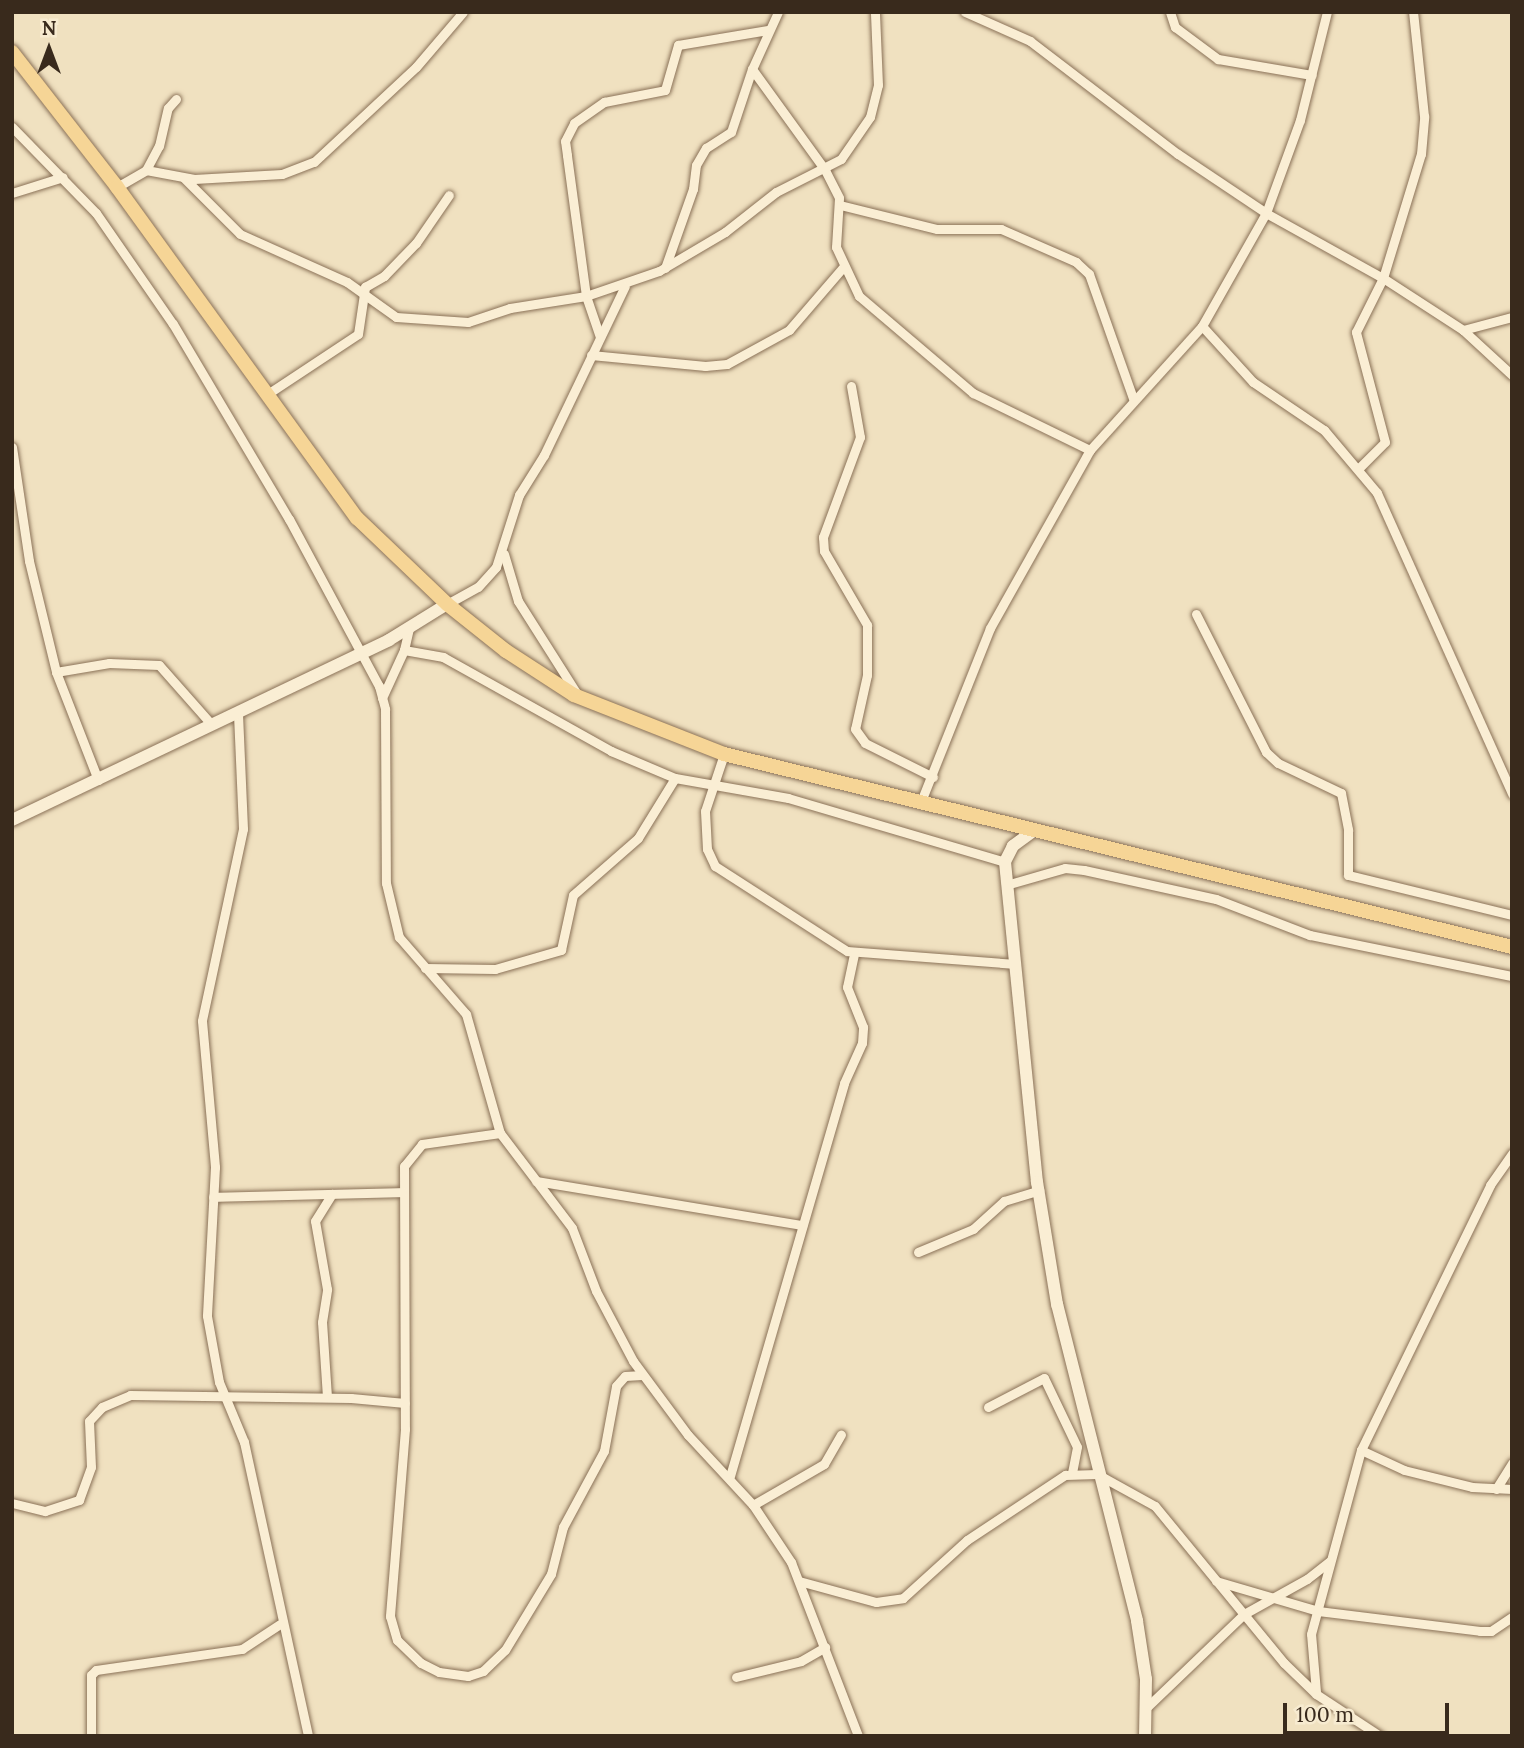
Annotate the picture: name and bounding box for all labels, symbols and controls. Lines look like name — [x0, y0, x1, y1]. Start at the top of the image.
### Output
north arrow — [14, 14, 84, 84]
text: N — [42, 16, 56, 40]
scale bar — [1286, 1688, 1452, 1732]
text: 100 m — [1296, 1701, 1354, 1728]

